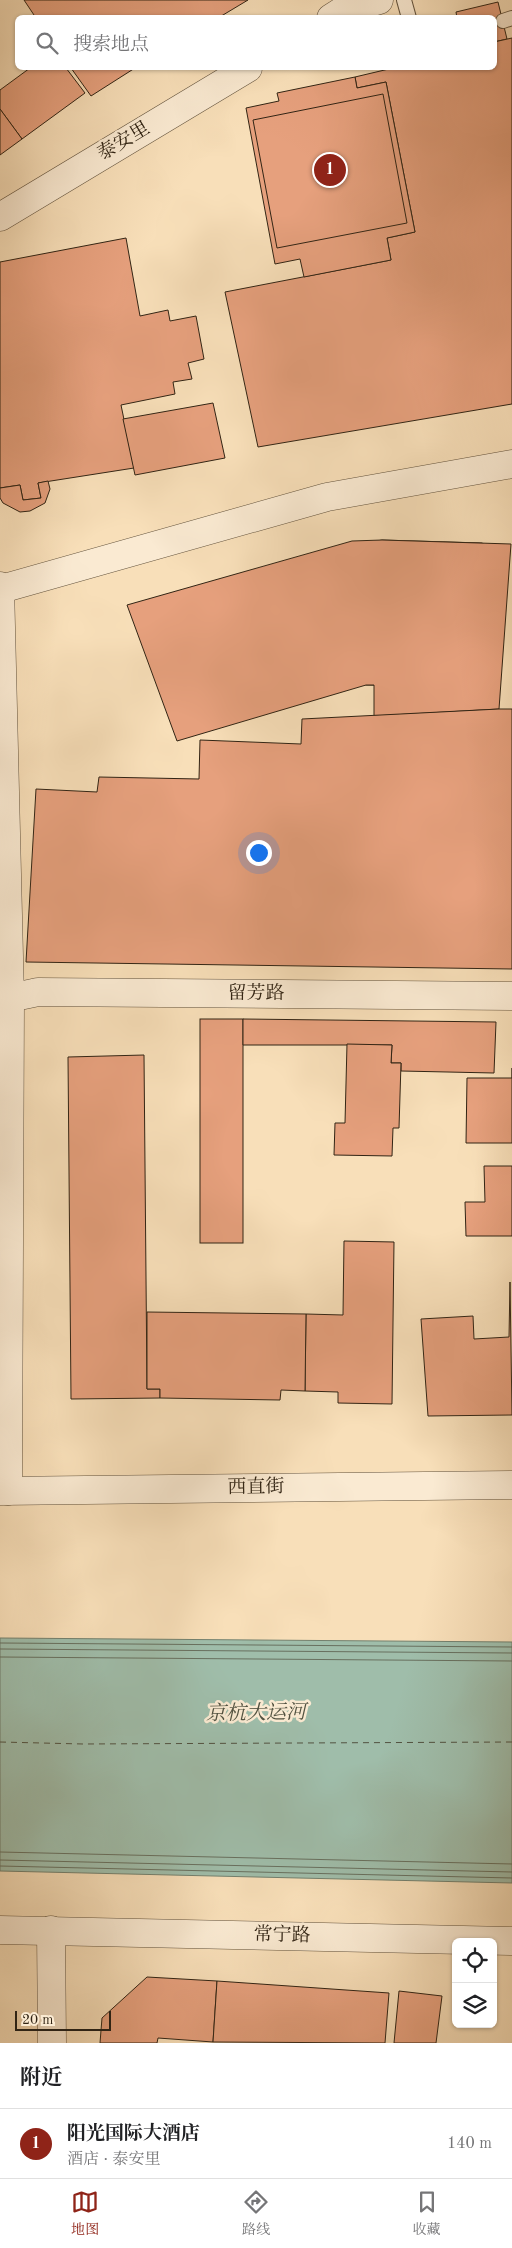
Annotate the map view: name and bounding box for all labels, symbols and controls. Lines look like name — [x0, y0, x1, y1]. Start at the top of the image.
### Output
search box — [15, 15, 497, 70]
icon: search — [33, 29, 61, 57]
text: 搜索地点 — [73, 36, 149, 55]
street label: 泰安里 — [93, 117, 153, 165]
pin: 1 — [314, 151, 346, 189]
your location — [246, 840, 272, 866]
street label: 留芳路 — [227, 983, 285, 1004]
street label: 西直街 — [227, 1475, 285, 1498]
water label: 京杭大运河 — [206, 1701, 309, 1725]
street label: 常宁路 — [253, 1924, 311, 1946]
map controls — [452, 1938, 497, 2028]
button: locate — [452, 1938, 497, 1983]
button: layers — [452, 1983, 497, 2028]
scale bar — [15, 2008, 111, 2031]
text: 20 m — [22, 2013, 53, 2027]
text: 附近 — [20, 2068, 62, 2089]
text: 阳光国际大酒店 — [67, 2125, 200, 2144]
text: 1 — [31, 2136, 41, 2152]
text: 140 m — [447, 2136, 492, 2152]
text: 酒店 · 泰安里 — [67, 2152, 160, 2168]
tab: 地图 — [71, 2188, 99, 2239]
tab: 路线 — [242, 2188, 270, 2239]
tab: 收藏 — [413, 2188, 441, 2239]

